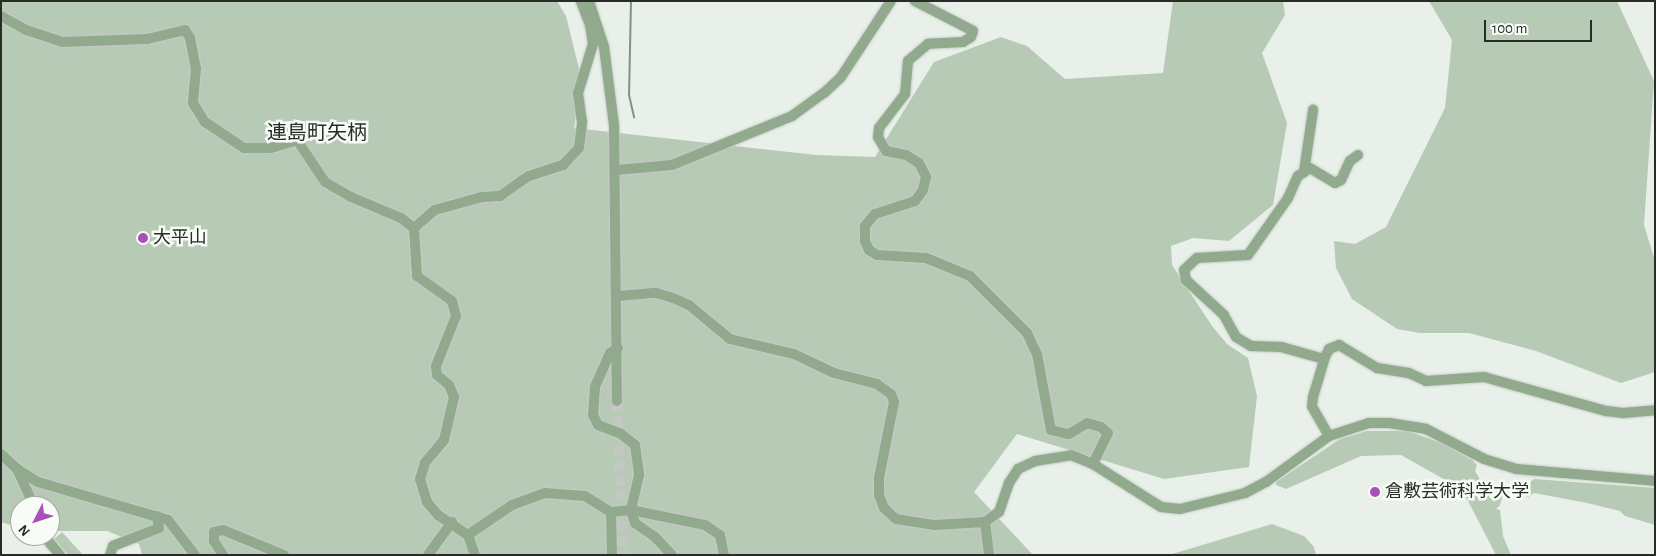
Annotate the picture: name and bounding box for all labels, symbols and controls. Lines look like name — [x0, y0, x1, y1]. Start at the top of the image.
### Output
scale bar — [1486, 10, 1594, 42]
text: 100 m — [1492, 21, 1527, 36]
district label: 連島町矢柄 — [267, 121, 367, 145]
place label: 大平山 — [153, 227, 207, 249]
marker: 大平山 — [137, 232, 149, 244]
place label: 倉敷芸術科学大学 — [1385, 481, 1529, 503]
marker: 倉敷芸術科学大学 — [1369, 486, 1381, 498]
north arrow — [10, 496, 60, 546]
text: N — [16, 522, 33, 538]

